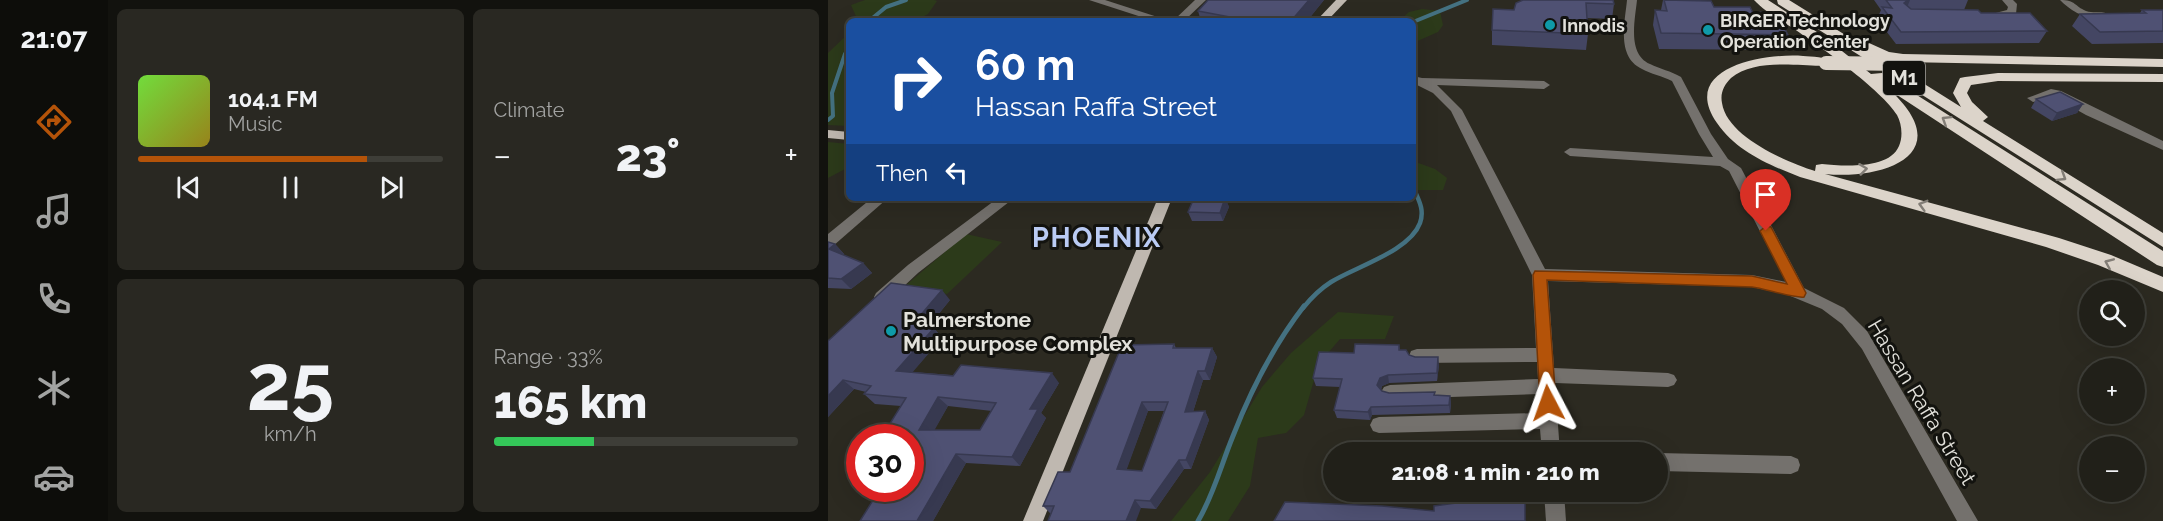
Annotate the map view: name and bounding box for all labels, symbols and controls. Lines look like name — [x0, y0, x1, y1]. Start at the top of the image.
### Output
place label: BIRGER Technology Operation Center — [1720, 10, 1890, 52]
place label: Innodis — [1562, 15, 1625, 36]
marker: Innodis — [1543, 18, 1557, 32]
text: 21:07 — [21, 23, 87, 54]
marker: BIRGER Technology Operation Center — [1701, 23, 1715, 37]
text: 60 m — [975, 41, 1075, 90]
icon: right — [876, 42, 954, 120]
road number: M1 — [1883, 61, 1925, 95]
text: 104.1 FM — [228, 86, 318, 112]
text: Hassan Raffa Street — [975, 91, 1217, 122]
text: Climate — [494, 98, 565, 122]
icon: directions — [33, 101, 75, 143]
text: Music — [228, 112, 282, 136]
one-way arrow — [1942, 115, 1952, 127]
text: 23° — [616, 129, 680, 182]
text: − — [494, 136, 511, 175]
text: + — [784, 136, 798, 175]
icon: left — [940, 156, 973, 189]
text: Then — [876, 160, 928, 186]
one-way arrow — [1859, 164, 1868, 176]
pin — [1740, 169, 1791, 231]
one-way arrow — [2055, 169, 2066, 180]
icon: previous — [172, 171, 205, 204]
icon: pause — [274, 171, 307, 204]
icon: next — [375, 171, 408, 204]
icon: arrive — [1749, 178, 1782, 211]
icon: music — [33, 190, 75, 232]
one-way arrow — [1918, 200, 1928, 213]
district label: PHOENIX — [1032, 222, 1162, 253]
one-way arrow — [2104, 258, 2115, 270]
icon: phone — [33, 278, 75, 320]
map controls — [2079, 280, 2145, 502]
button: search — [2079, 280, 2145, 346]
place label: Palmerstone Multipurpose Complex — [903, 307, 1133, 356]
street label: Hassan Raffa Street — [1863, 315, 1981, 489]
marker: Palmerstone Multipurpose Complex — [884, 324, 898, 338]
text: 25 — [247, 337, 334, 428]
text: Range · 33% — [494, 345, 603, 369]
button: + — [2079, 358, 2145, 424]
icon: climate — [33, 367, 75, 409]
position arrow — [1516, 371, 1580, 435]
text: 165 km — [494, 376, 647, 429]
text: km/h — [264, 422, 317, 446]
speed limit sign: 30 — [846, 424, 924, 502]
button: − — [2079, 436, 2145, 502]
icon: car — [33, 456, 75, 498]
text: 21:08 · 1 min · 210 m — [1392, 459, 1599, 485]

